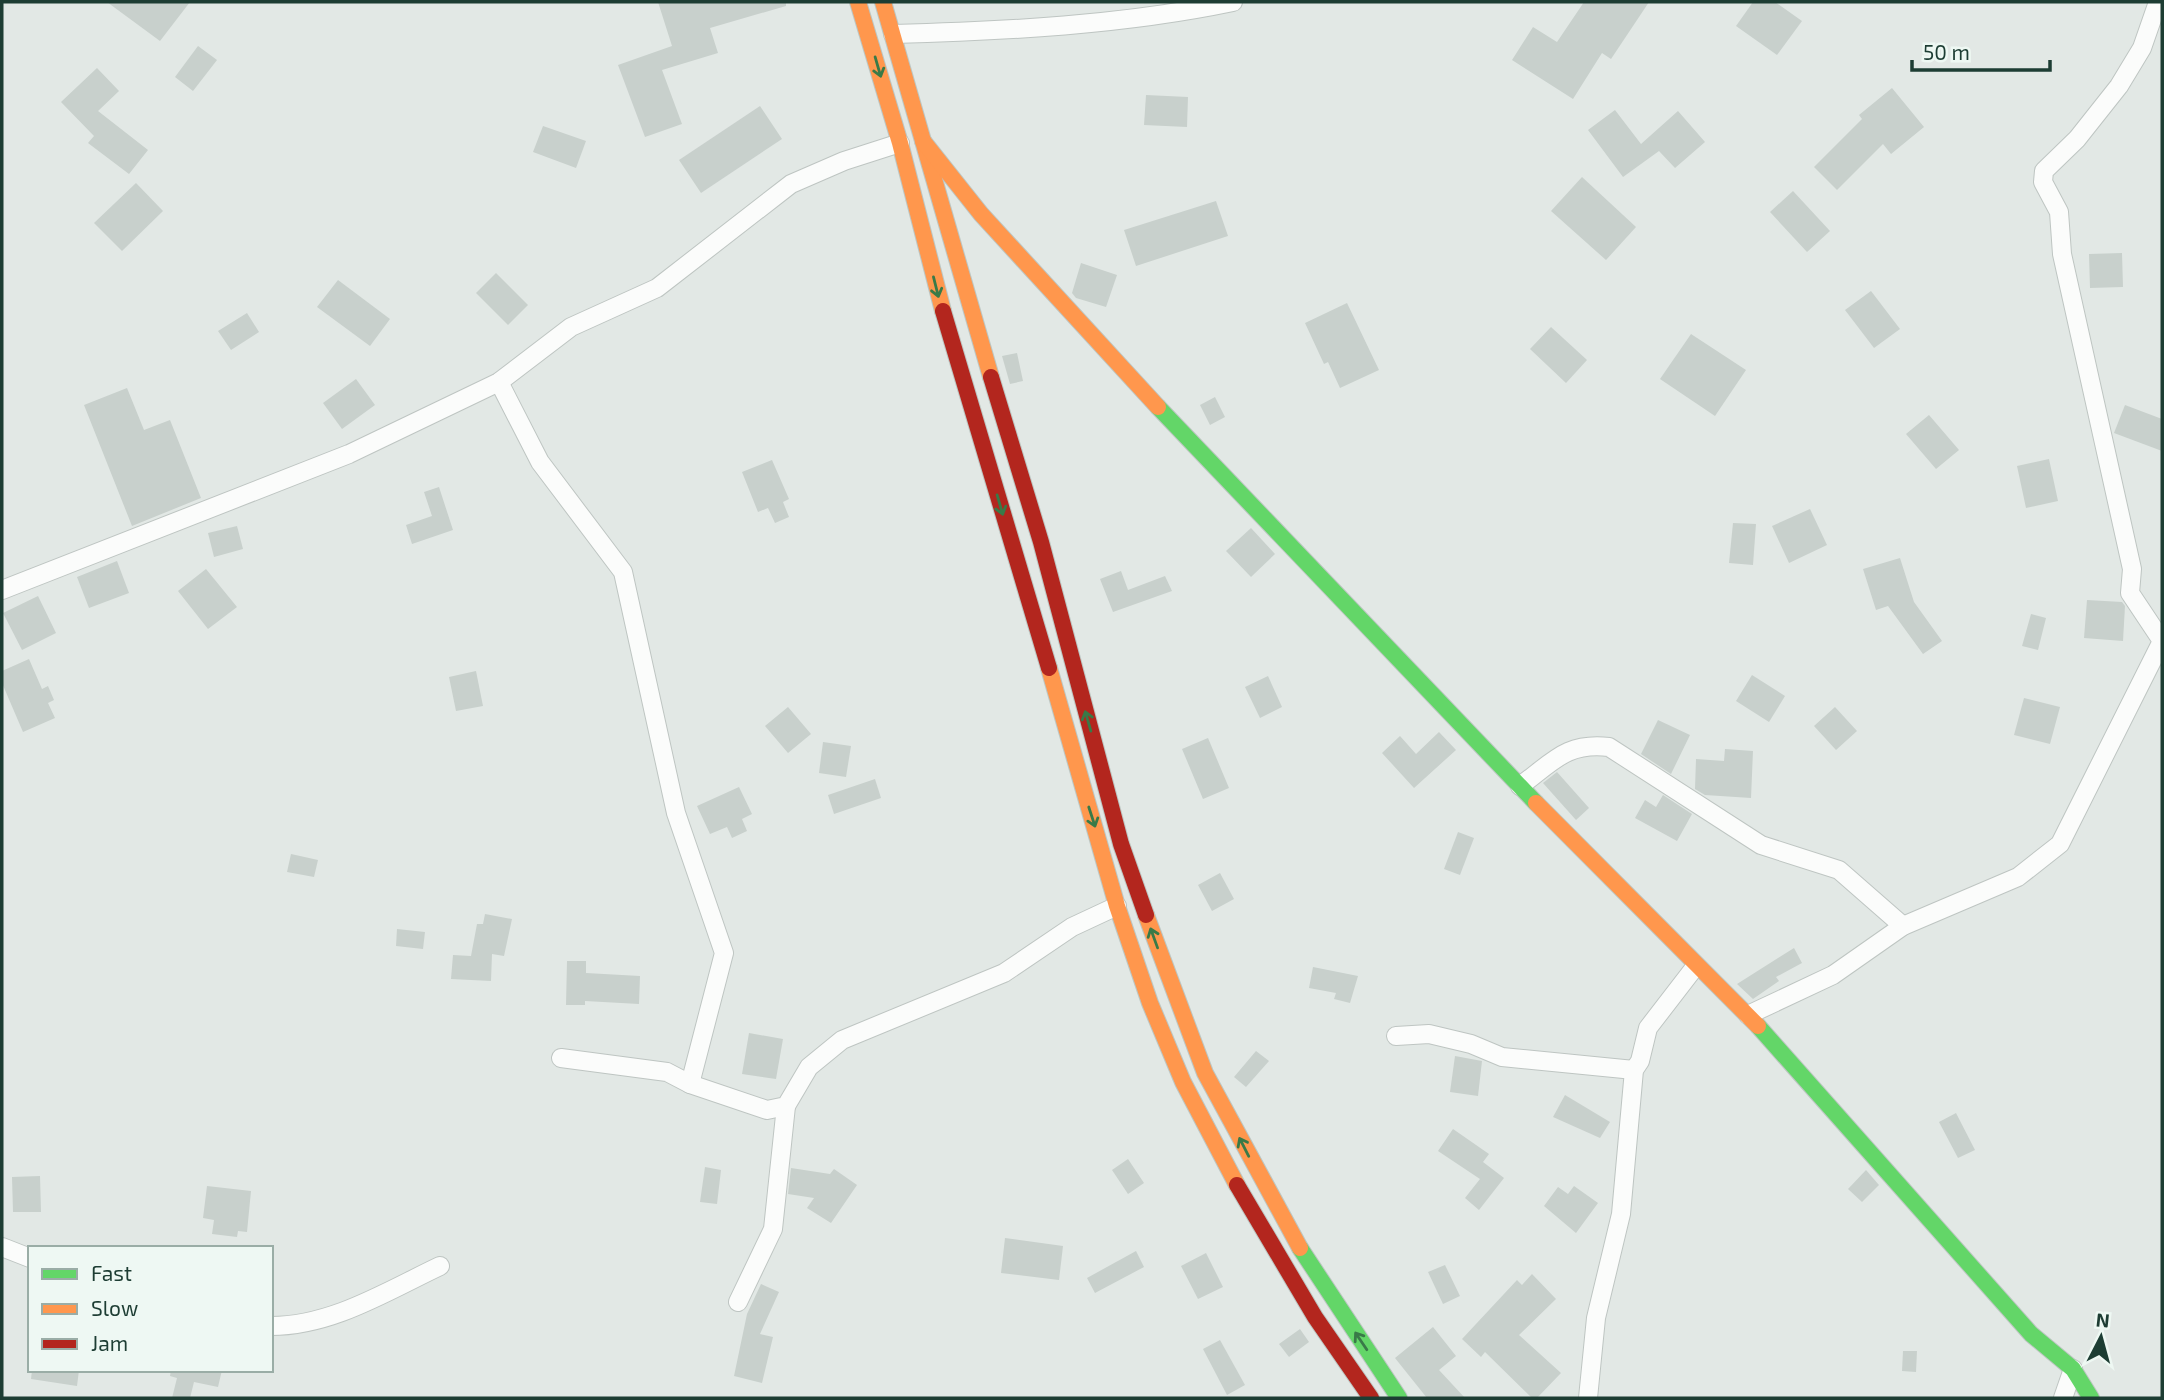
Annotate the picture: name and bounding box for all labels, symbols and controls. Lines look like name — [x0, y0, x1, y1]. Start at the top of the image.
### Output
scale bar — [1912, 28, 2050, 72]
text: 50 m — [1923, 39, 1970, 64]
one-way arrow — [872, 56, 885, 78]
one-way arrow — [931, 276, 944, 298]
one-way arrow — [994, 494, 1007, 516]
one-way arrow — [1080, 710, 1093, 732]
one-way arrow — [1087, 806, 1100, 828]
one-way arrow — [1146, 928, 1159, 950]
one-way arrow — [1236, 1137, 1250, 1158]
legend — [28, 1246, 273, 1372]
text: Fast — [91, 1260, 132, 1285]
text: Slow — [91, 1295, 138, 1320]
north arrow — [2066, 1302, 2136, 1372]
text: N — [2095, 1307, 2111, 1332]
text: Jam — [91, 1330, 128, 1355]
one-way arrow — [1354, 1332, 1368, 1352]

